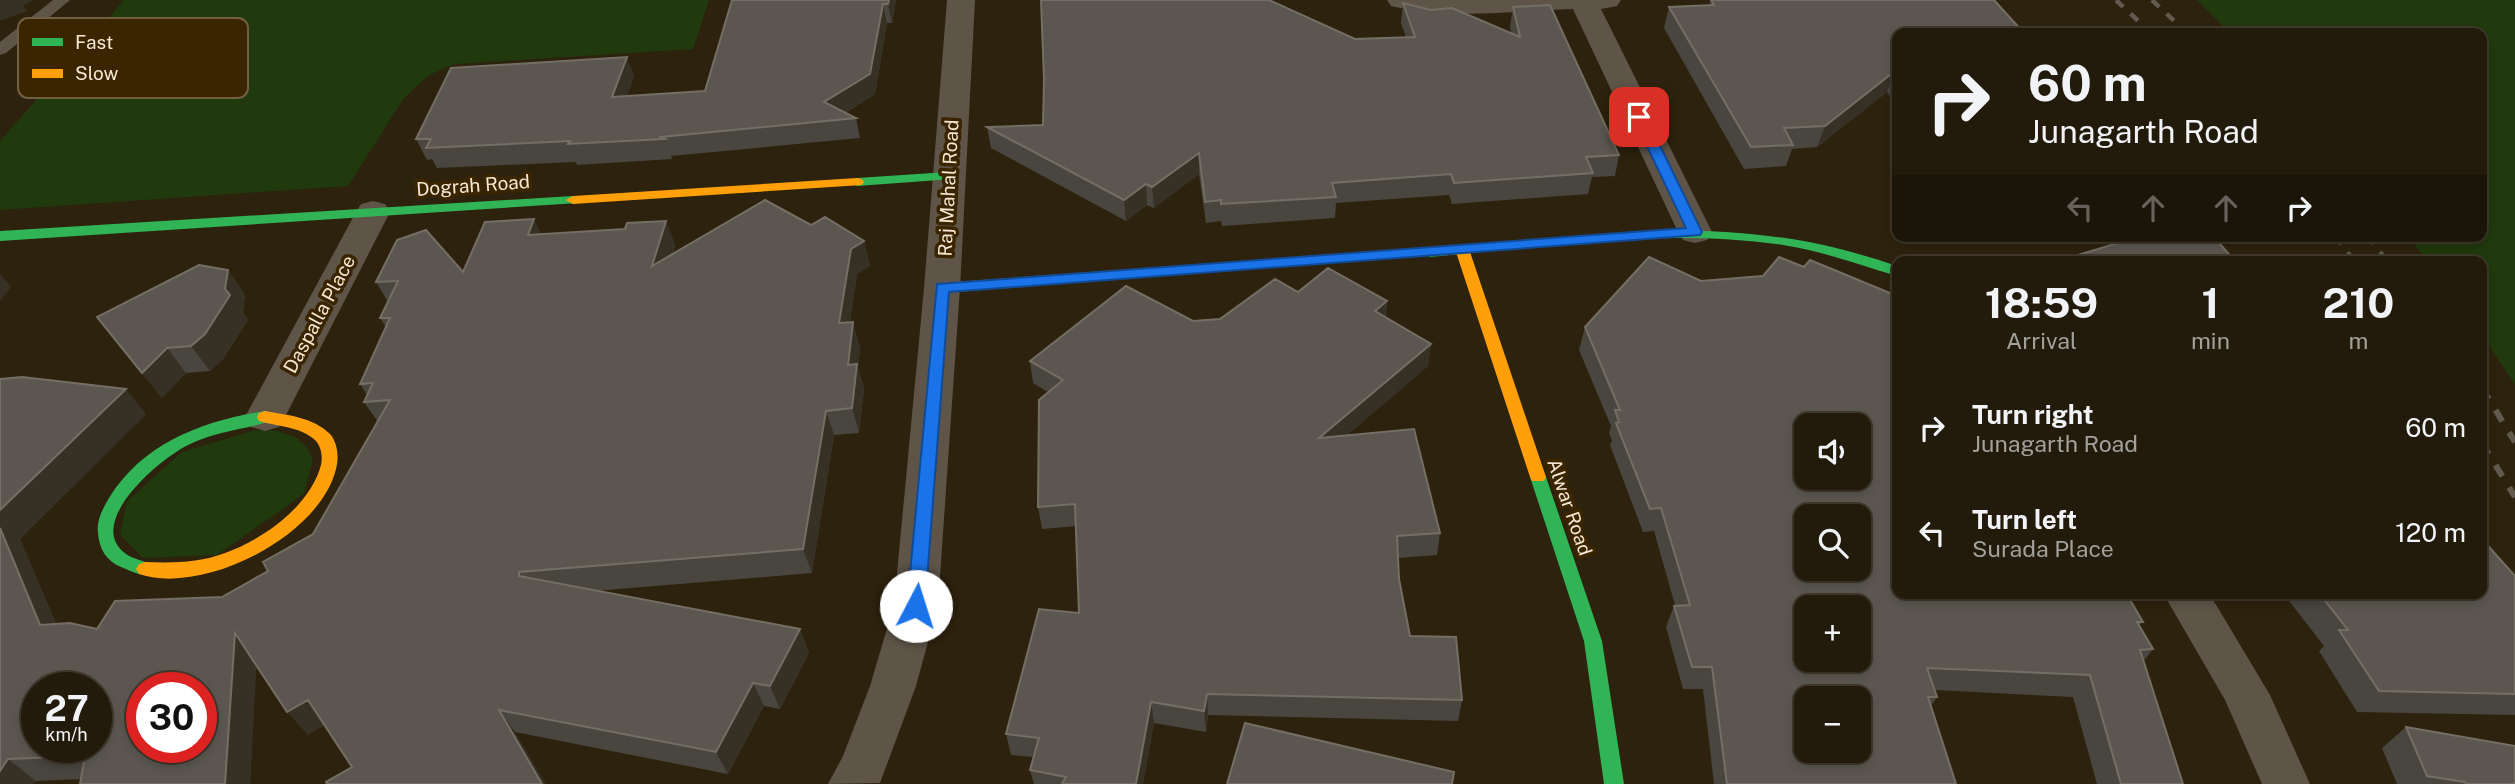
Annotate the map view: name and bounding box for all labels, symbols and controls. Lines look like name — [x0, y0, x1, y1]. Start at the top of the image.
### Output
legend — [18, 18, 248, 98]
text: Fast — [75, 31, 113, 53]
text: 60 m — [2028, 54, 2147, 112]
icon: right — [1913, 56, 2004, 147]
text: Slow — [75, 62, 119, 84]
pin — [1609, 87, 1669, 147]
icon: arrive — [1620, 98, 1658, 136]
text: Junagarth Road — [2028, 113, 2259, 150]
street label: Raj Mahal Road — [933, 119, 963, 257]
street label: Dograh Road — [415, 170, 531, 200]
icon: left — [2061, 189, 2099, 227]
icon: ahead — [2134, 189, 2172, 227]
icon: ahead — [2207, 189, 2245, 227]
icon: right — [2280, 189, 2318, 227]
street label: Daspalla Place — [279, 251, 359, 377]
text: 18:59 — [1985, 278, 2098, 327]
text: 1 — [2201, 278, 2219, 327]
text: 210 — [2323, 278, 2394, 327]
text: Arrival — [2006, 327, 2077, 354]
text: min — [2191, 327, 2230, 354]
text: m — [2349, 327, 2368, 354]
text: Turn right — [1972, 399, 2094, 430]
icon: right — [1913, 409, 1951, 447]
text: 60 m — [2405, 412, 2466, 443]
map controls — [1794, 413, 1871, 763]
button: sound — [1794, 413, 1871, 490]
text: Junagarth Road — [1972, 430, 2138, 457]
street label: Alwar Road — [1543, 456, 1597, 558]
button: search — [1794, 504, 1871, 581]
text: Turn left — [1972, 504, 2077, 535]
icon: left — [1913, 514, 1951, 552]
text: 120 m — [2395, 517, 2466, 548]
text: Surada Place — [1972, 535, 2114, 562]
position arrow — [879, 569, 953, 643]
button: + — [1794, 595, 1871, 672]
speed limit sign: 30 — [126, 672, 217, 763]
button: − — [1794, 686, 1871, 763]
text: 27 — [44, 688, 89, 729]
text: km/h — [45, 724, 88, 745]

